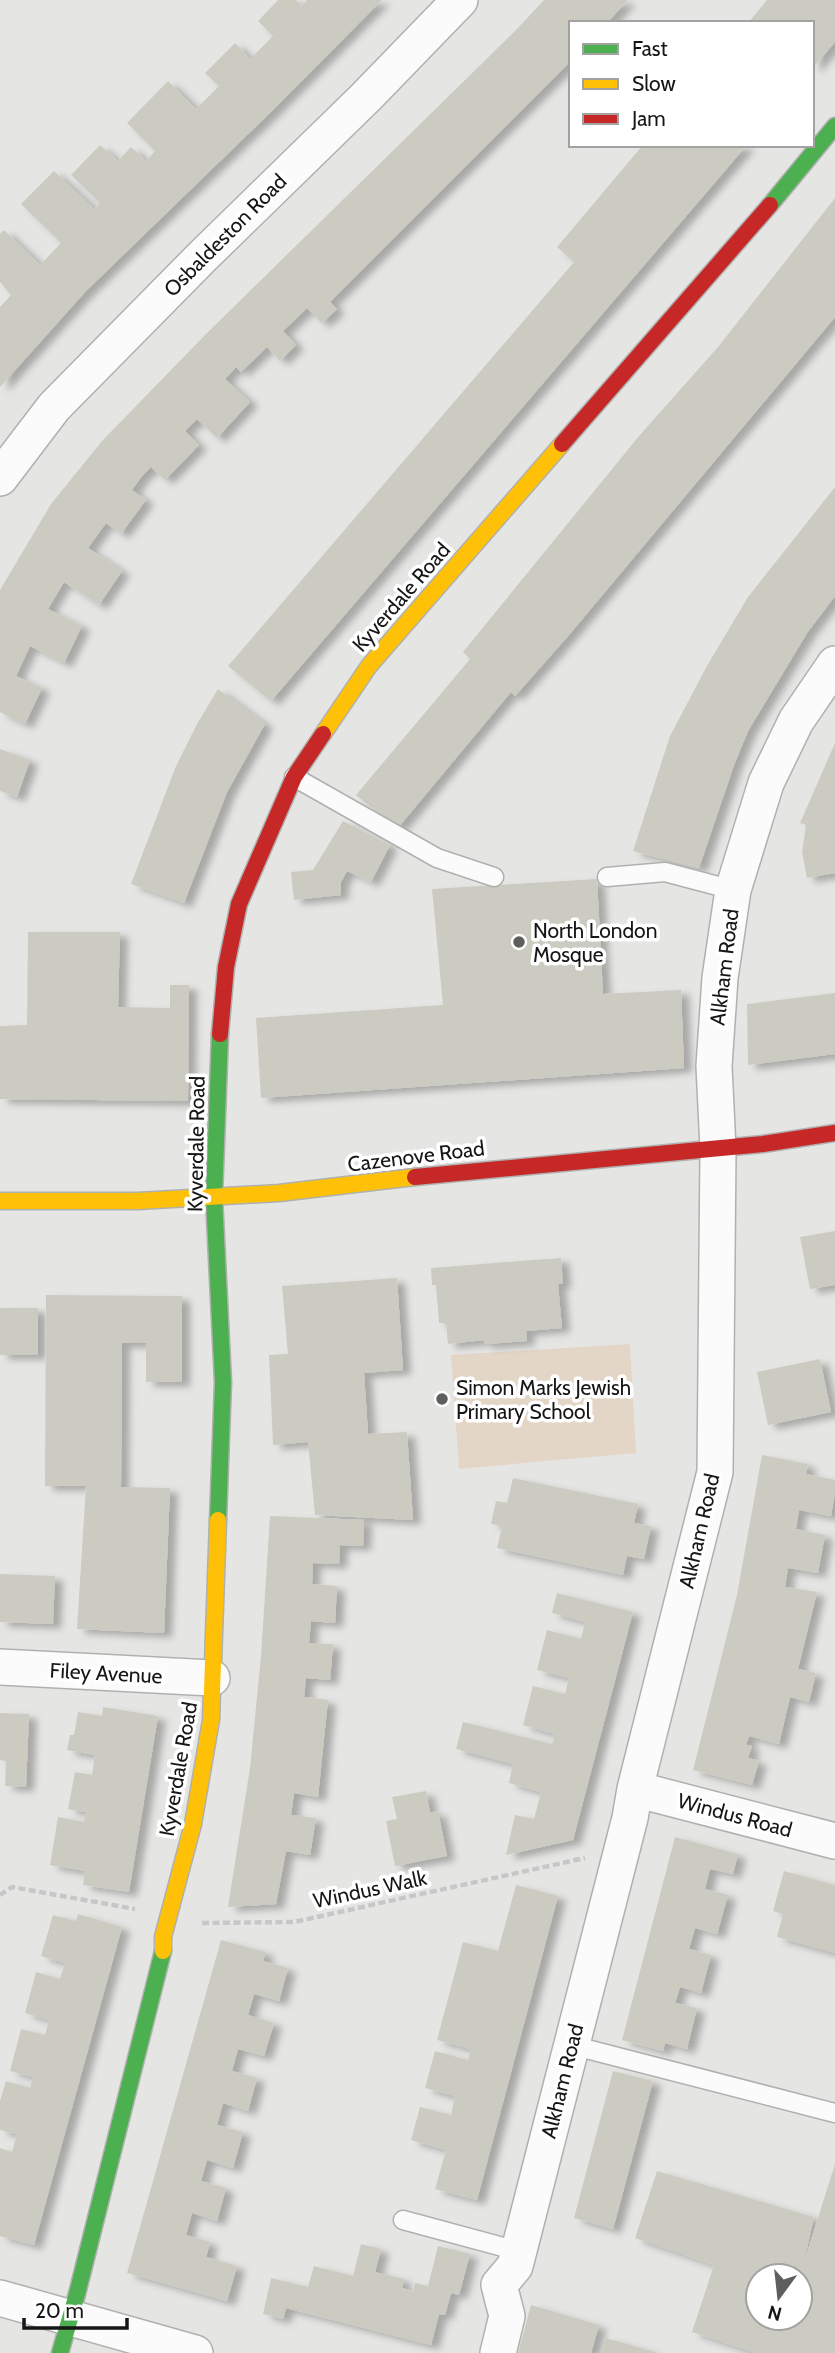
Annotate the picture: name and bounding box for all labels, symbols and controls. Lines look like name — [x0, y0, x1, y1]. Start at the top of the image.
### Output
legend — [569, 21, 814, 147]
text: Fast — [632, 36, 668, 61]
text: Slow — [632, 71, 676, 96]
text: Jam — [631, 106, 666, 131]
street label: Osbaldeston Road — [159, 169, 291, 301]
street label: Kyverdale Road — [347, 537, 455, 657]
street label: Alkham Road — [704, 907, 744, 1027]
place label: North London Mosque — [533, 918, 657, 967]
marker: North London Mosque — [511, 934, 527, 950]
street label: Kyverdale Road — [182, 1076, 210, 1212]
street label: Cazenove Road — [346, 1135, 486, 1177]
place label: Simon Marks Jewish Primary School — [456, 1375, 631, 1424]
marker: Simon Marks Jewish Primary School — [434, 1391, 450, 1407]
street label: Alkham Road — [674, 1471, 724, 1591]
street label: Filey Avenue — [49, 1658, 163, 1688]
street label: Kyverdale Road — [154, 1700, 202, 1838]
street label: Windus Road — [675, 1788, 795, 1842]
street label: Windus Walk — [311, 1865, 430, 1913]
street label: Alkham Road — [536, 2021, 588, 2141]
north arrow — [744, 2262, 814, 2332]
scale bar — [24, 2286, 128, 2330]
text: 20 m — [35, 2298, 84, 2323]
text: N — [765, 2300, 784, 2326]

